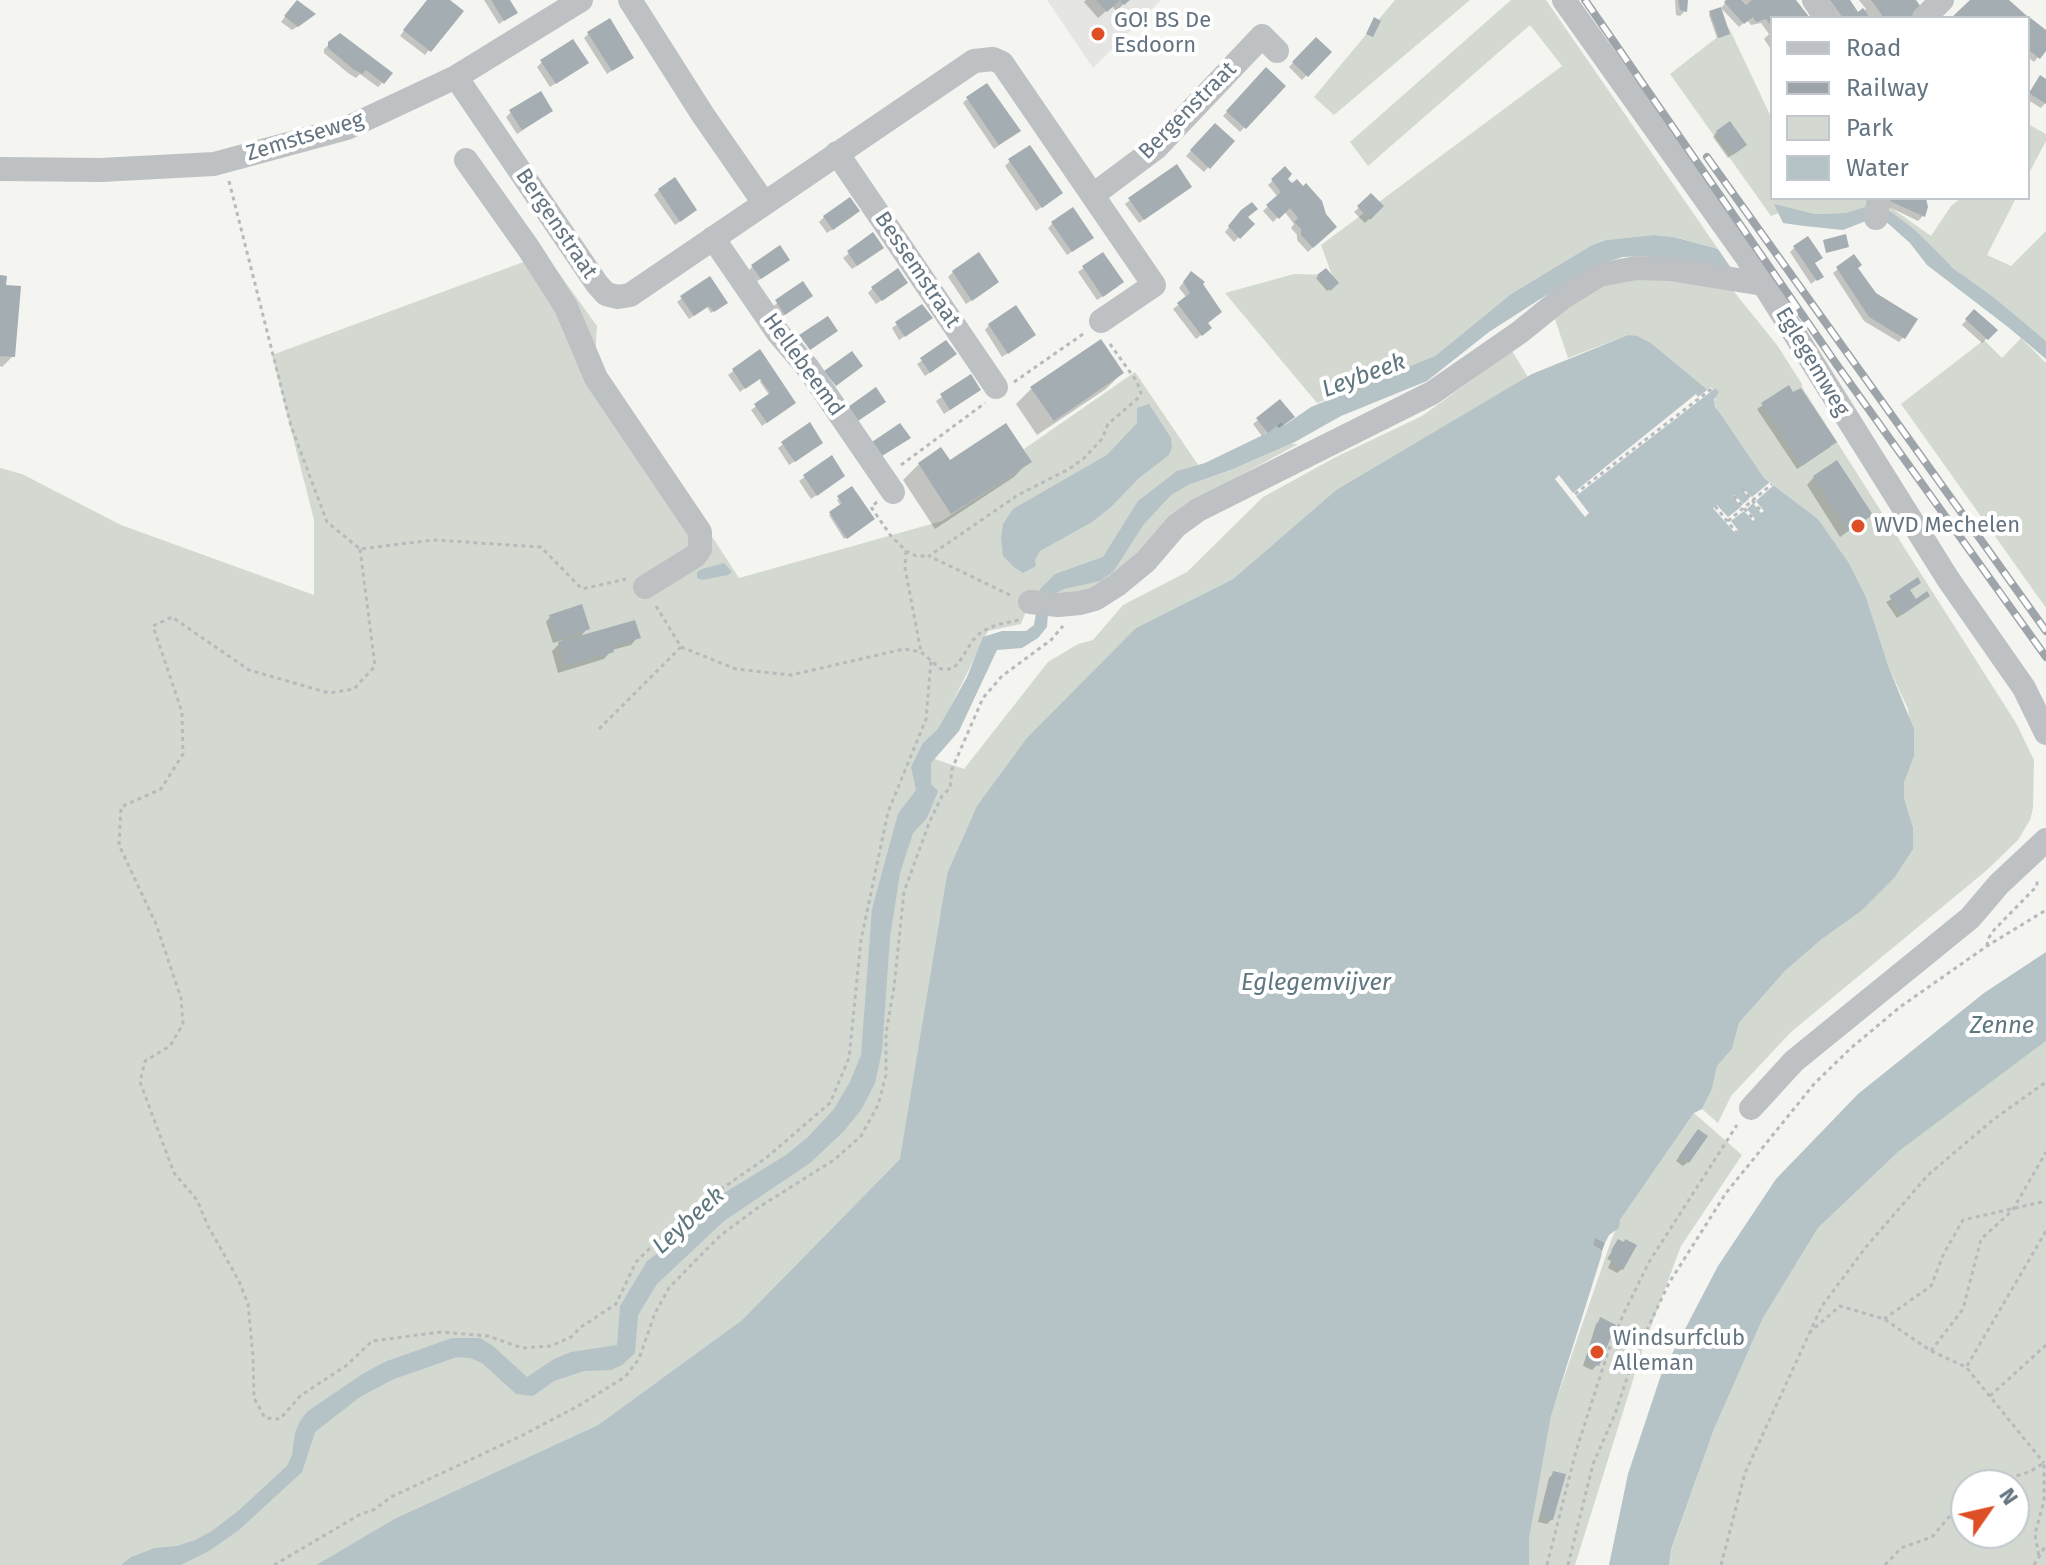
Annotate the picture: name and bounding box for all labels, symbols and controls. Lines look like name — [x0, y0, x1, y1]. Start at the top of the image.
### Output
place label: GO! BS De Esdoorn — [1114, 8, 1211, 60]
legend — [1770, 16, 2030, 200]
marker: GO! BS De Esdoorn — [1089, 25, 1107, 43]
text: Road — [1846, 34, 1901, 62]
street label: Bergenstraat — [1134, 57, 1242, 165]
text: Railway — [1846, 74, 1929, 102]
street label: Zemstseweg — [243, 107, 367, 167]
text: Park — [1846, 114, 1893, 142]
text: Water — [1846, 154, 1909, 182]
street label: Bergenstraat — [509, 164, 603, 284]
street label: Bessemstraat — [869, 207, 965, 333]
street label: Eglegemweg — [1769, 303, 1855, 421]
street label: Hellebeemd — [757, 308, 849, 422]
water label: Leybeek — [1318, 348, 1410, 404]
place label: WVD Mechelen — [1874, 513, 2020, 539]
marker: WVD Mechelen — [1849, 517, 1867, 535]
water label: Eglegemvijver — [1241, 969, 1391, 997]
water label: Zenne — [1970, 1012, 2034, 1040]
water label: Leybeek — [647, 1181, 731, 1261]
place label: Windsurfclub Alleman — [1613, 1326, 1745, 1378]
marker: Windsurfclub Alleman — [1588, 1343, 1606, 1361]
north arrow — [1950, 1469, 2030, 1549]
text: N — [1993, 1483, 2024, 1510]

